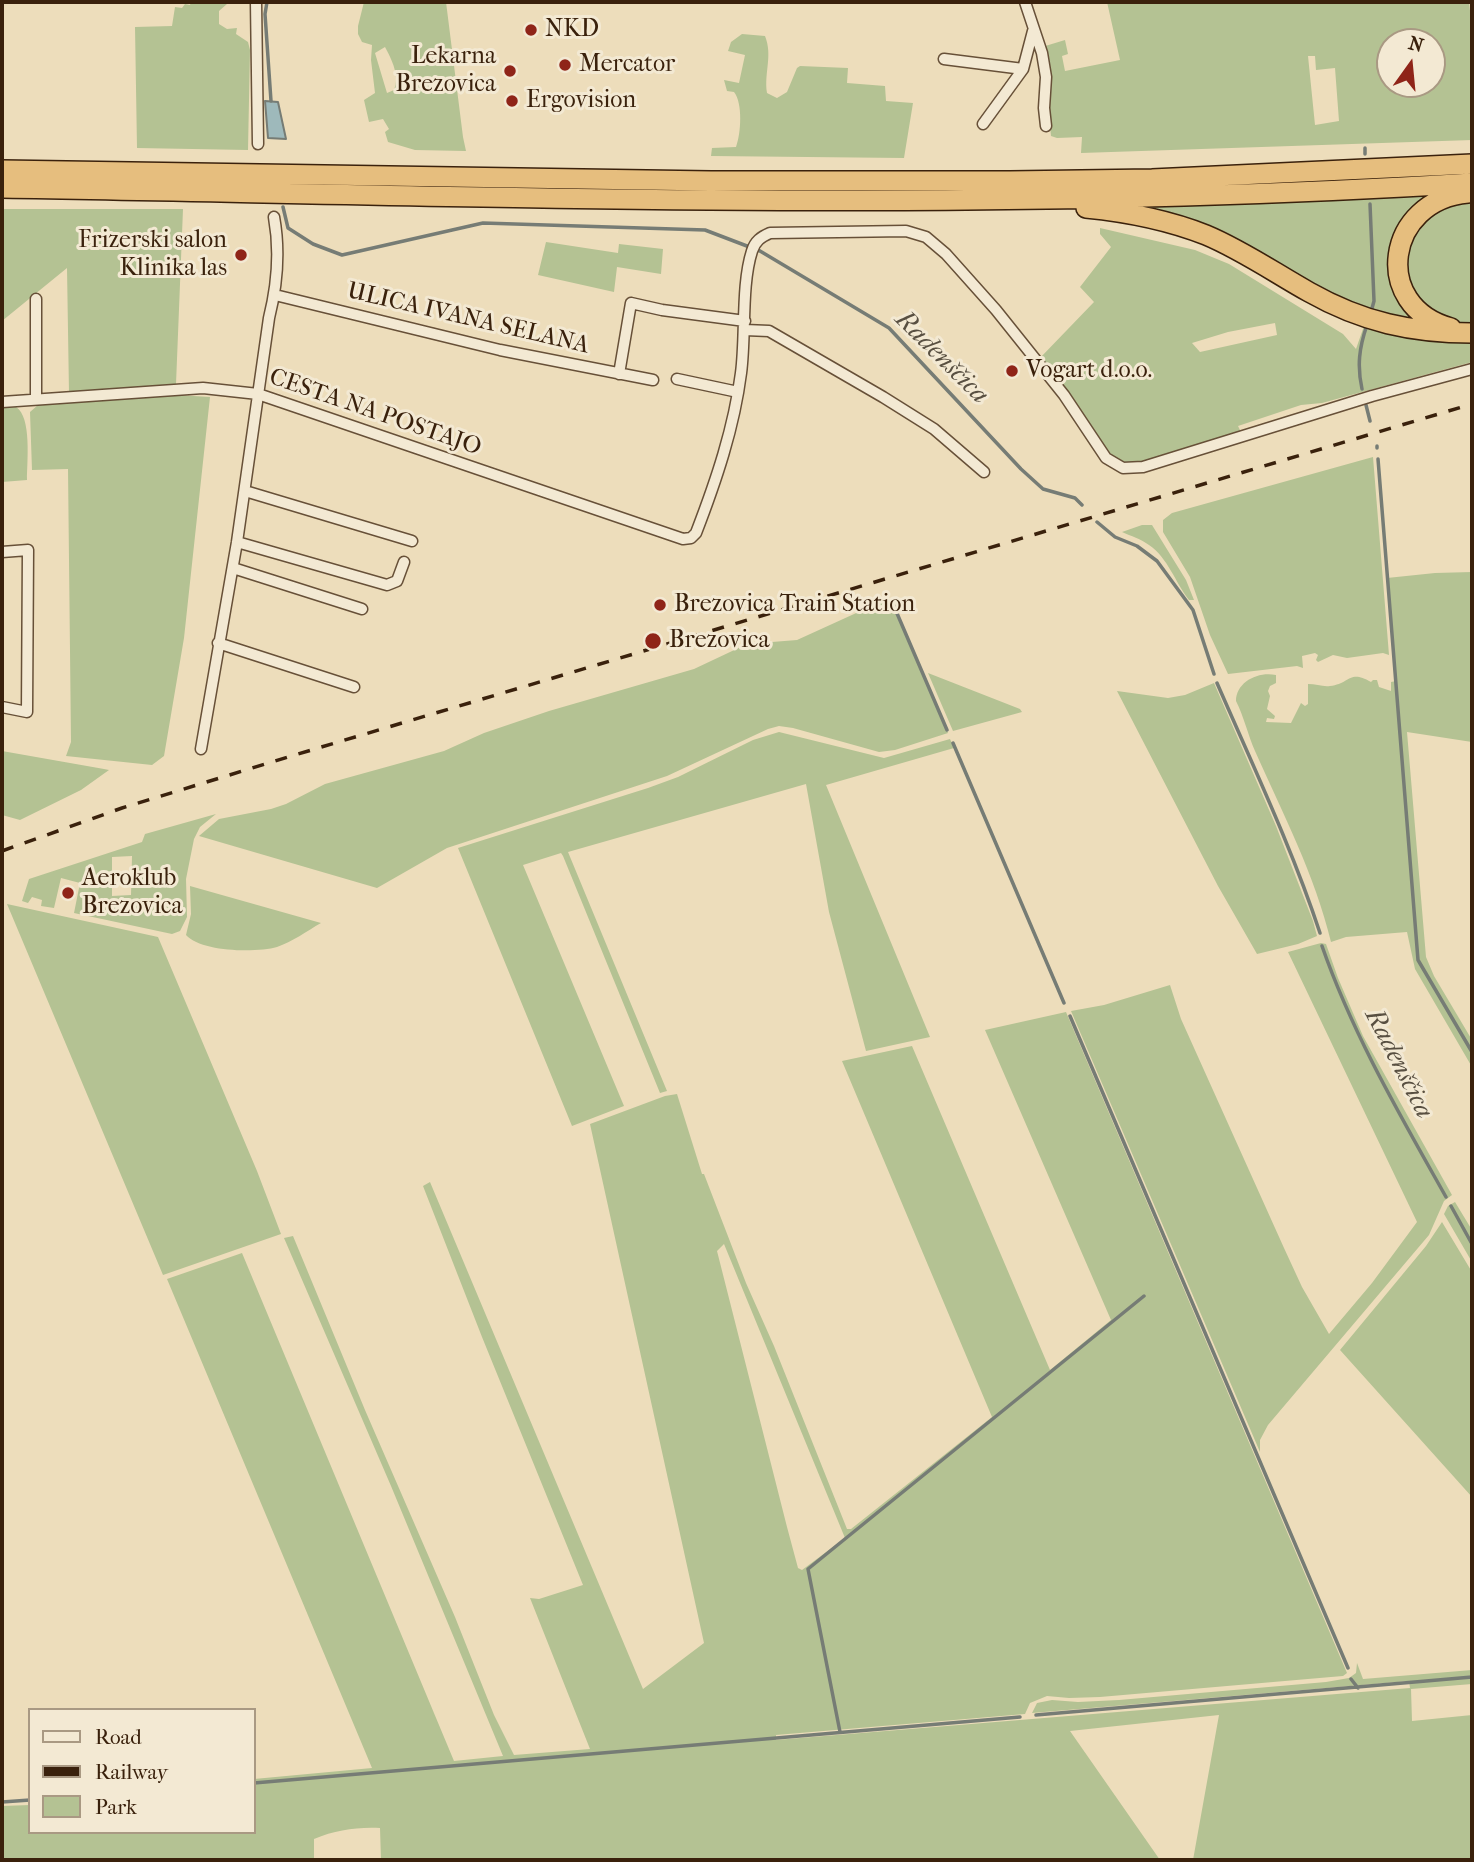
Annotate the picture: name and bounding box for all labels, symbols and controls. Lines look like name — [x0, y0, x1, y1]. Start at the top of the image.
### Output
place label: NKD — [545, 16, 599, 44]
marker: NKD — [523, 22, 539, 38]
north arrow — [1376, 28, 1446, 98]
text: N — [1406, 32, 1426, 57]
place label: Lekarna Brezovica — [395, 43, 496, 99]
place label: Mercator — [579, 51, 675, 79]
marker: Mercator — [557, 57, 573, 73]
marker: Lekarna Brezovica — [502, 63, 518, 79]
place label: Ergovision — [526, 87, 636, 115]
marker: Ergovision — [504, 93, 520, 109]
place label: Frizerski salon Klinika las — [78, 227, 227, 283]
marker: Frizerski salon Klinika las — [233, 247, 249, 263]
street label: ULICA IVANA SELANA — [344, 277, 592, 361]
water label: Radenščica — [888, 305, 994, 411]
place label: Vogart d.o.o. — [1026, 357, 1152, 385]
street label: CESTA NA POSTAJO — [265, 363, 485, 463]
marker: Vogart d.o.o. — [1004, 363, 1020, 379]
place label: Brezovica Train Station — [674, 591, 915, 619]
marker: Brezovica Train Station — [652, 597, 668, 613]
place label: Brezovica — [669, 627, 770, 655]
marker: Brezovica — [643, 631, 663, 651]
place label: Aeroklub Brezovica — [82, 865, 183, 921]
marker: Aeroklub Brezovica — [60, 885, 76, 901]
water label: Radenščica — [1357, 1004, 1439, 1124]
legend — [28, 1708, 256, 1834]
text: Road — [95, 1725, 142, 1749]
text: Railway — [95, 1760, 168, 1784]
text: Park — [95, 1795, 137, 1819]

